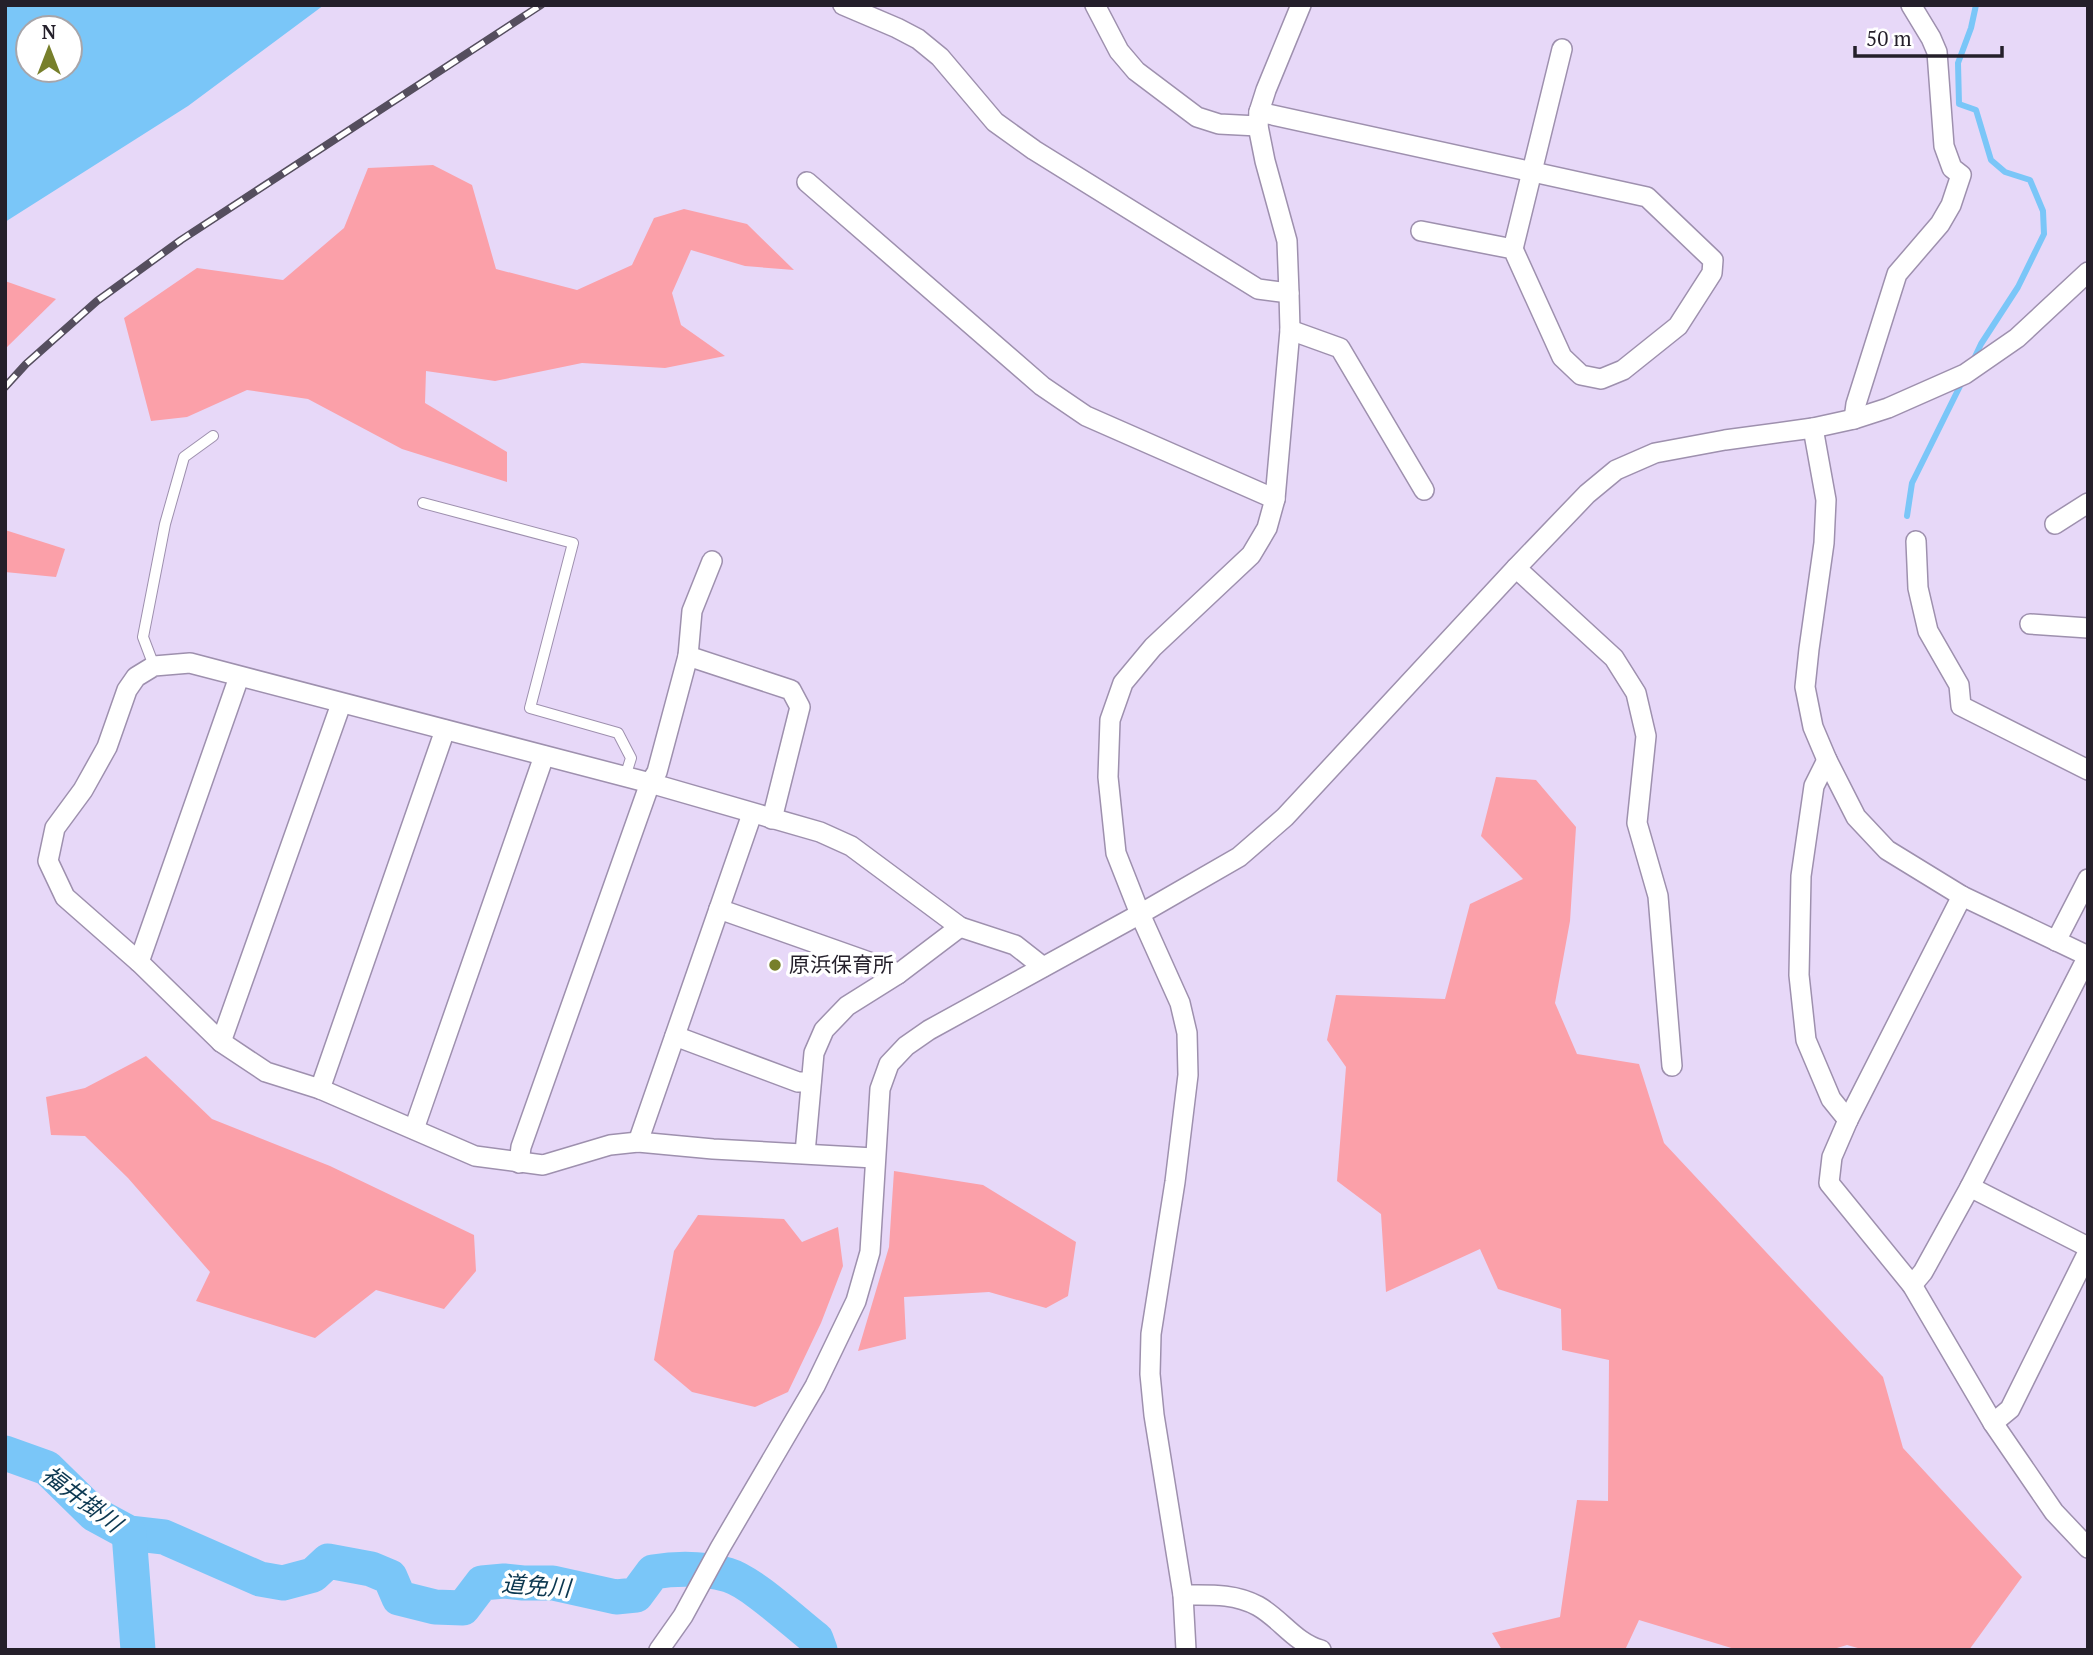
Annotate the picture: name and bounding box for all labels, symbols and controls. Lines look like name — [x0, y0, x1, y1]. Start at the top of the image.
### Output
north arrow — [14, 14, 84, 84]
scale bar — [1855, 14, 2002, 58]
text: N — [42, 19, 57, 44]
text: 50 m — [1866, 24, 1912, 52]
place label: 原浜保育所 — [789, 950, 894, 978]
marker: 原浜保育所 — [767, 957, 783, 973]
water label: 福井掛川 — [36, 1459, 131, 1540]
water label: 道免川 — [501, 1568, 575, 1604]

